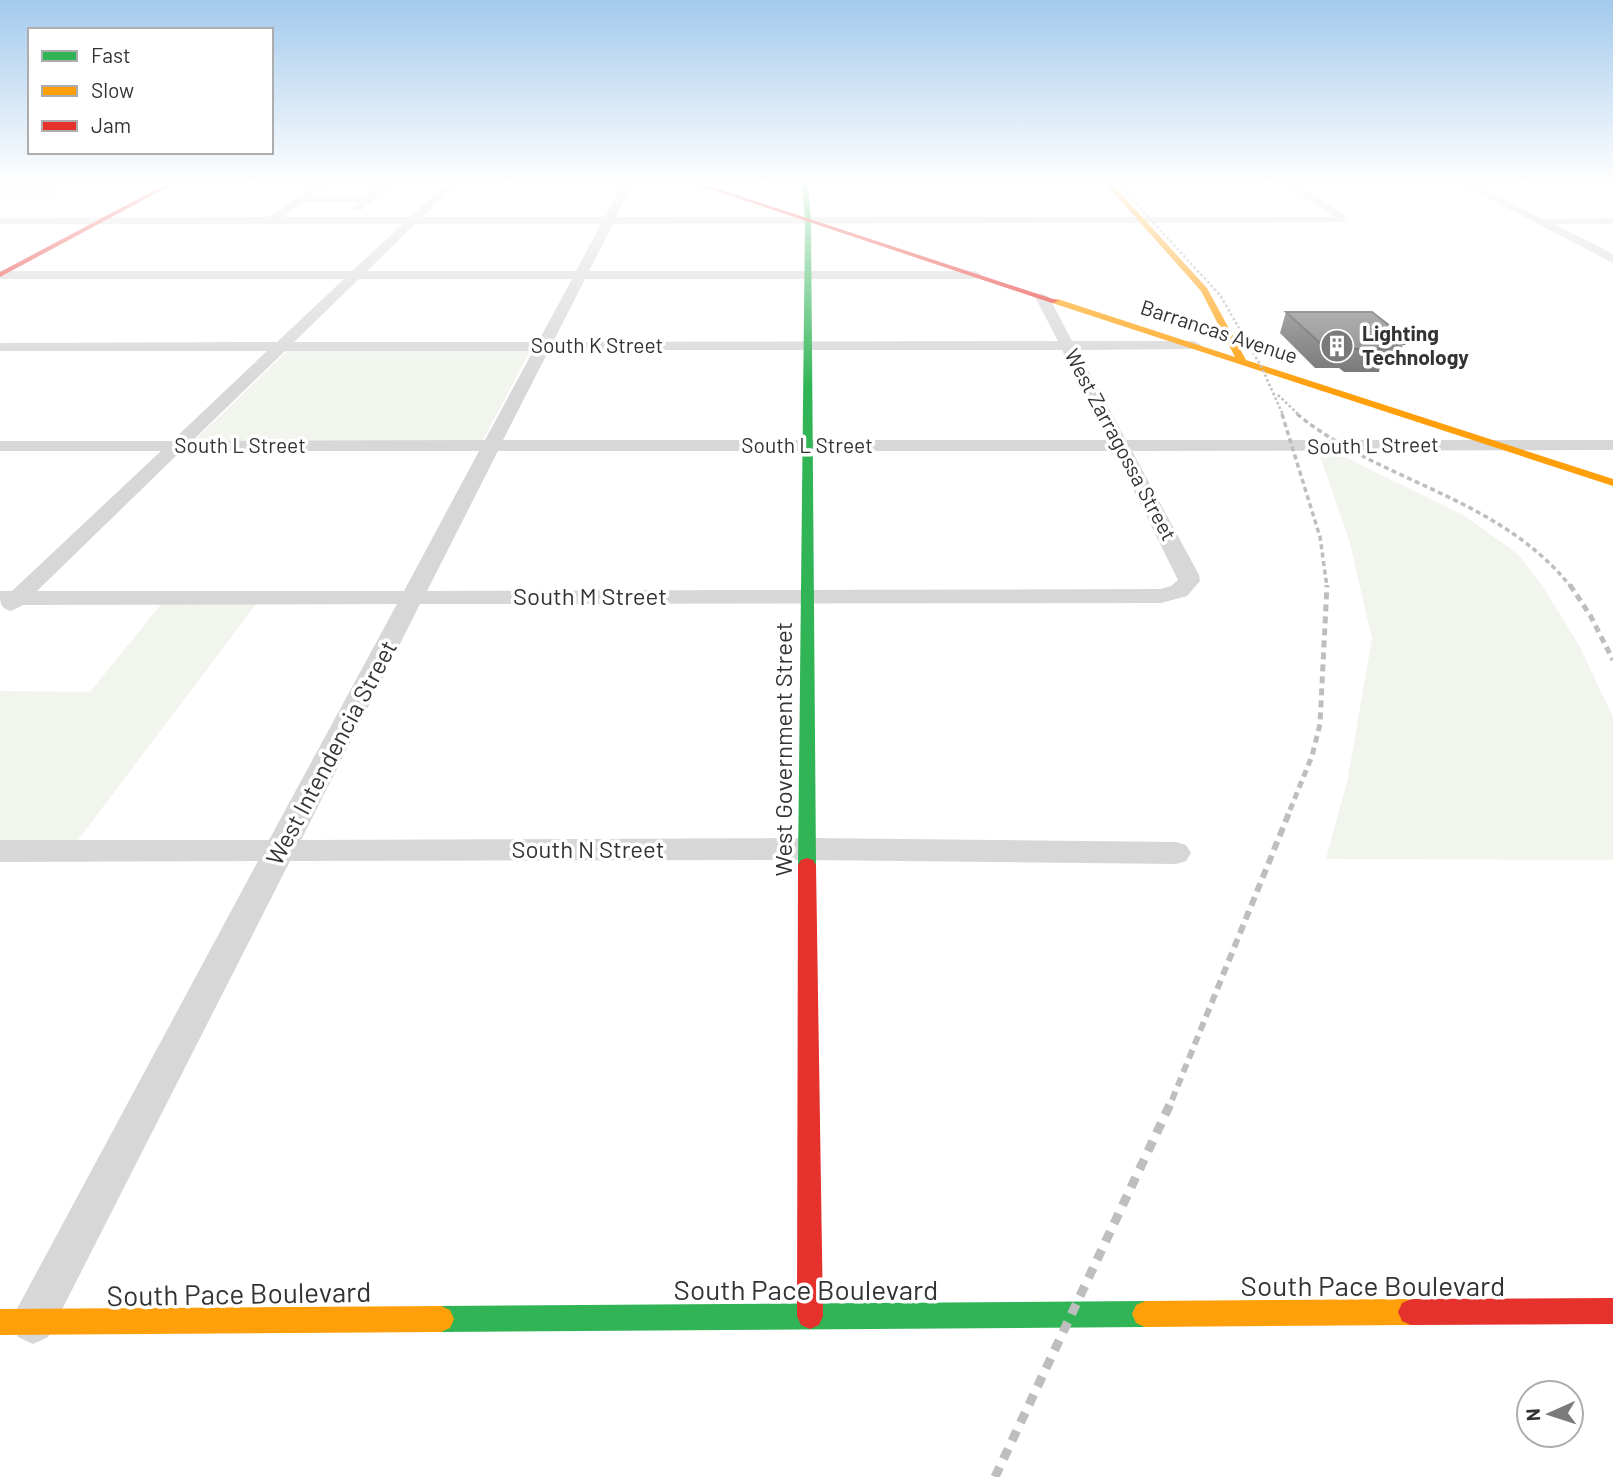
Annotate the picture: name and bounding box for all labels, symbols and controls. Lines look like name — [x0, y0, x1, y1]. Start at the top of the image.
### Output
legend — [28, 28, 273, 154]
text: Fast — [91, 42, 131, 67]
text: Slow — [91, 77, 134, 102]
text: Jam — [91, 112, 131, 137]
street label: Barrancas Avenue — [1138, 293, 1301, 368]
place label: Lighting Technology — [1362, 320, 1469, 369]
building icon: Lighting Technology — [1318, 327, 1356, 365]
street label: South K Street — [531, 332, 663, 357]
street label: West Zarragossa Street — [1060, 344, 1182, 544]
street label: South L Street — [1307, 431, 1439, 458]
street label: South L Street — [174, 432, 306, 457]
street label: South L Street — [741, 432, 873, 457]
street label: South M Street — [513, 581, 667, 610]
street label: West Government Street — [768, 622, 797, 876]
street label: West Intendencia Street — [259, 635, 402, 870]
street label: South N Street — [512, 834, 664, 863]
street label: South Pace Boulevard — [1241, 1268, 1505, 1302]
street label: South Pace Boulevard — [674, 1272, 938, 1306]
street label: South Pace Boulevard — [106, 1274, 372, 1312]
north arrow — [1515, 1379, 1585, 1449]
text: N — [1521, 1408, 1544, 1422]

